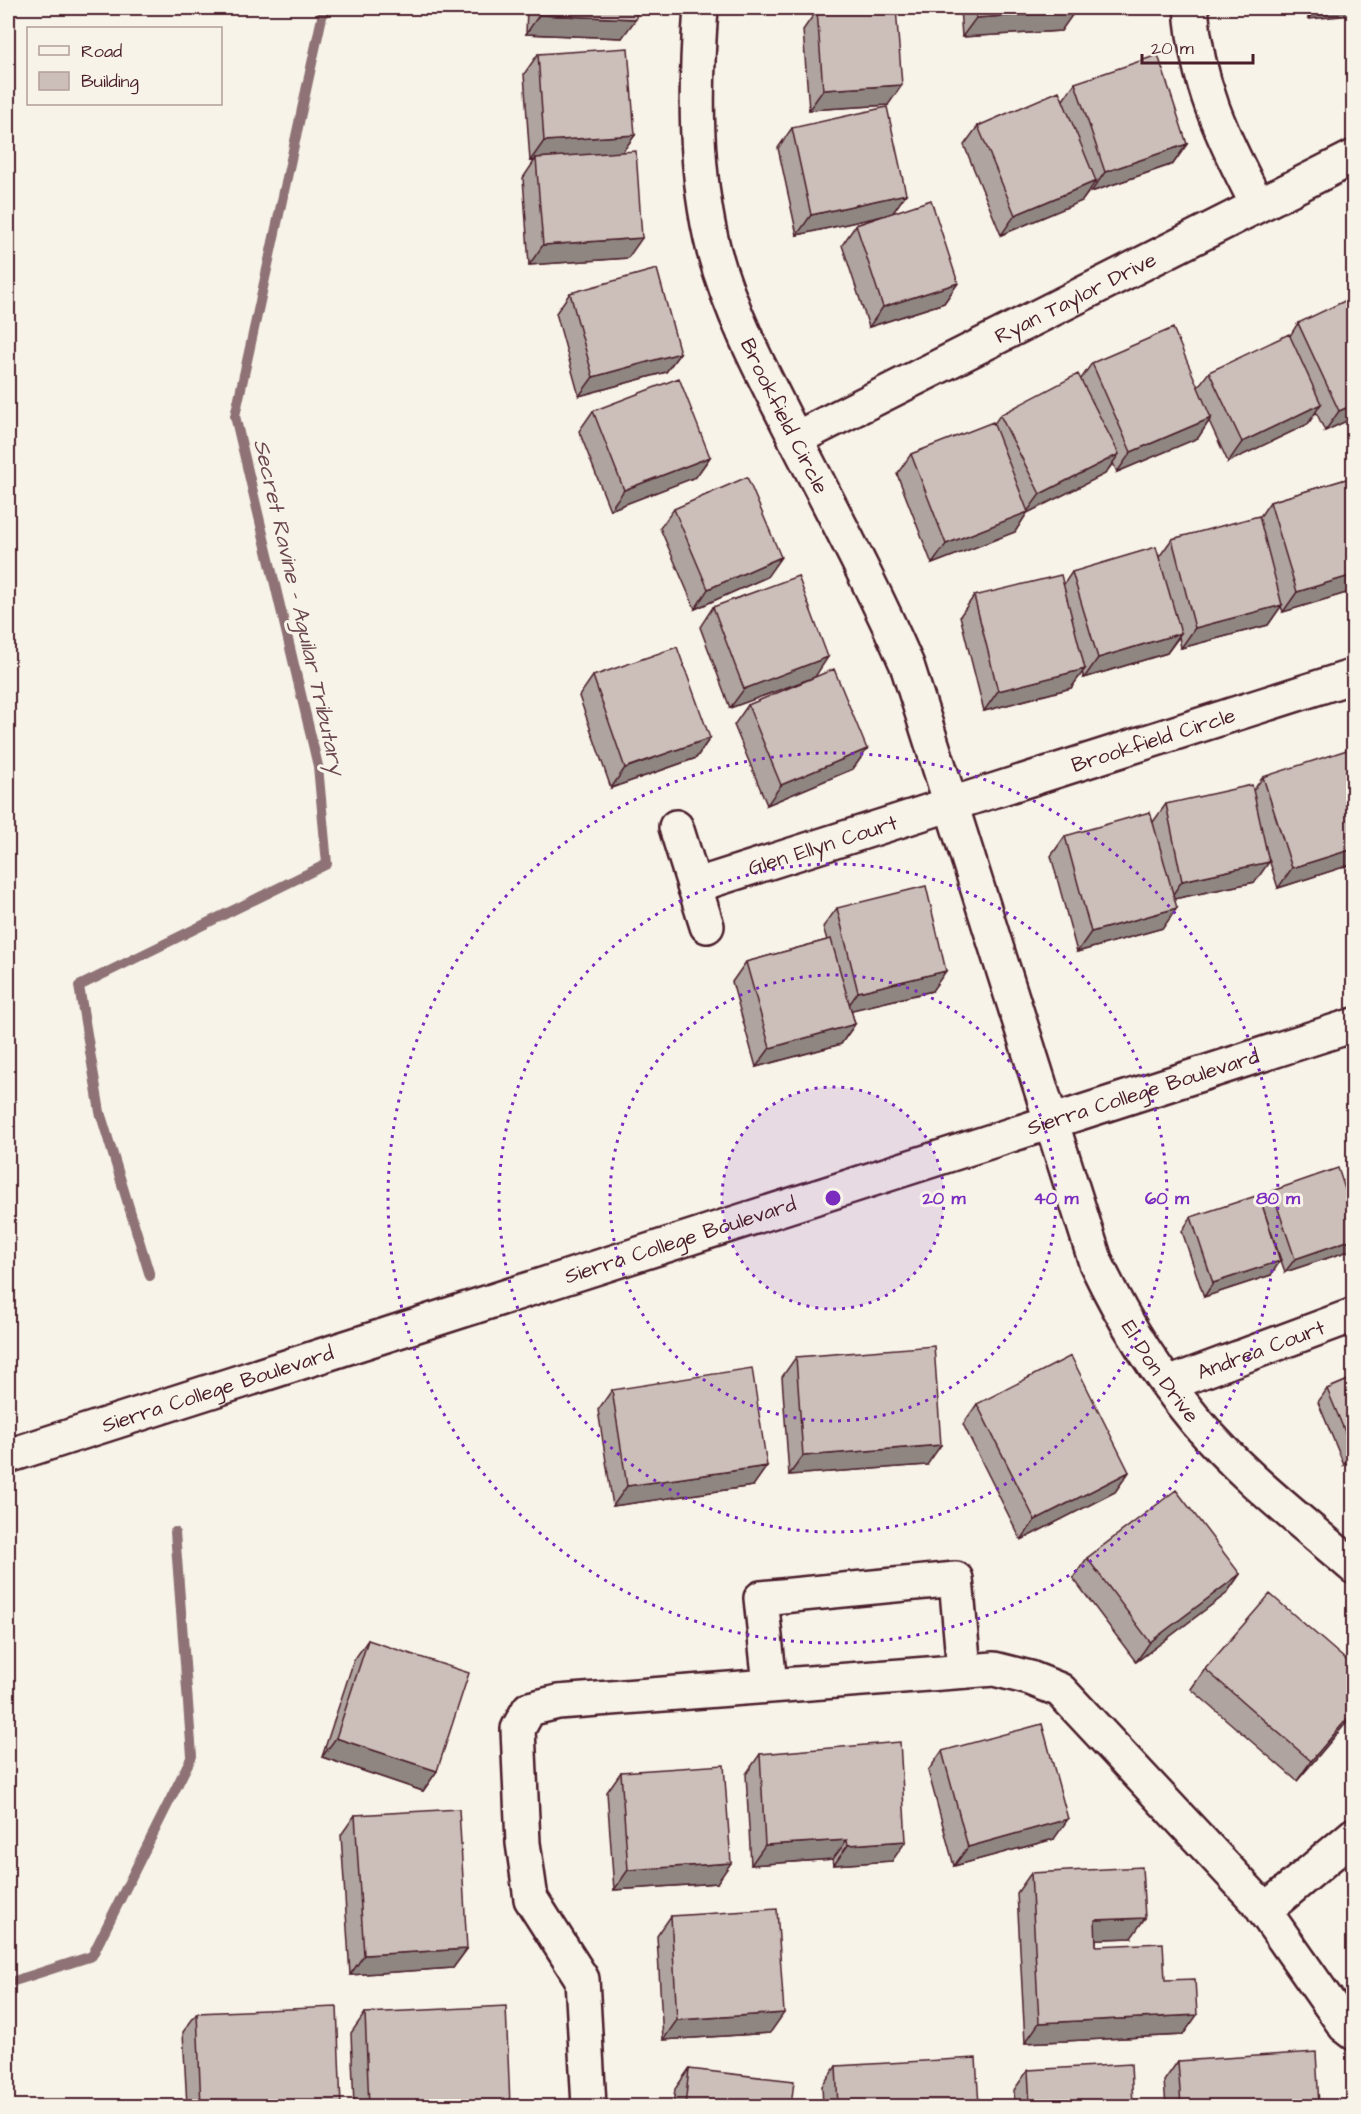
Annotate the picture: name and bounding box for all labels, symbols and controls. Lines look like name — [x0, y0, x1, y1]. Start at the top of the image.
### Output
legend — [27, 27, 222, 105]
scale bar — [1142, 27, 1253, 65]
text: 20 m — [1151, 36, 1194, 61]
text: Road — [81, 39, 122, 64]
text: Building — [81, 69, 139, 95]
street label: Ryan Taylor Drive — [990, 245, 1161, 350]
street label: Brookfield Circle — [733, 333, 836, 499]
water label: Secret Ravine - Aguilar Tributary — [244, 436, 353, 781]
street label: Brookfield Circle — [1068, 700, 1239, 779]
street label: Glen Ellyn Court — [744, 808, 901, 882]
street label: Sierra College Boulevard — [1023, 1041, 1263, 1142]
text: 20 m — [922, 1186, 966, 1211]
text: 40 m — [1034, 1186, 1079, 1211]
text: 60 m — [1145, 1186, 1190, 1211]
text: 80 m — [1256, 1186, 1301, 1211]
centre of rings — [823, 1188, 843, 1208]
street label: Sierra College Boulevard — [561, 1189, 800, 1291]
street label: Andrea Court — [1193, 1312, 1329, 1387]
street label: El Don Drive — [1114, 1315, 1206, 1429]
street label: Sierra College Boulevard — [98, 1338, 337, 1440]

